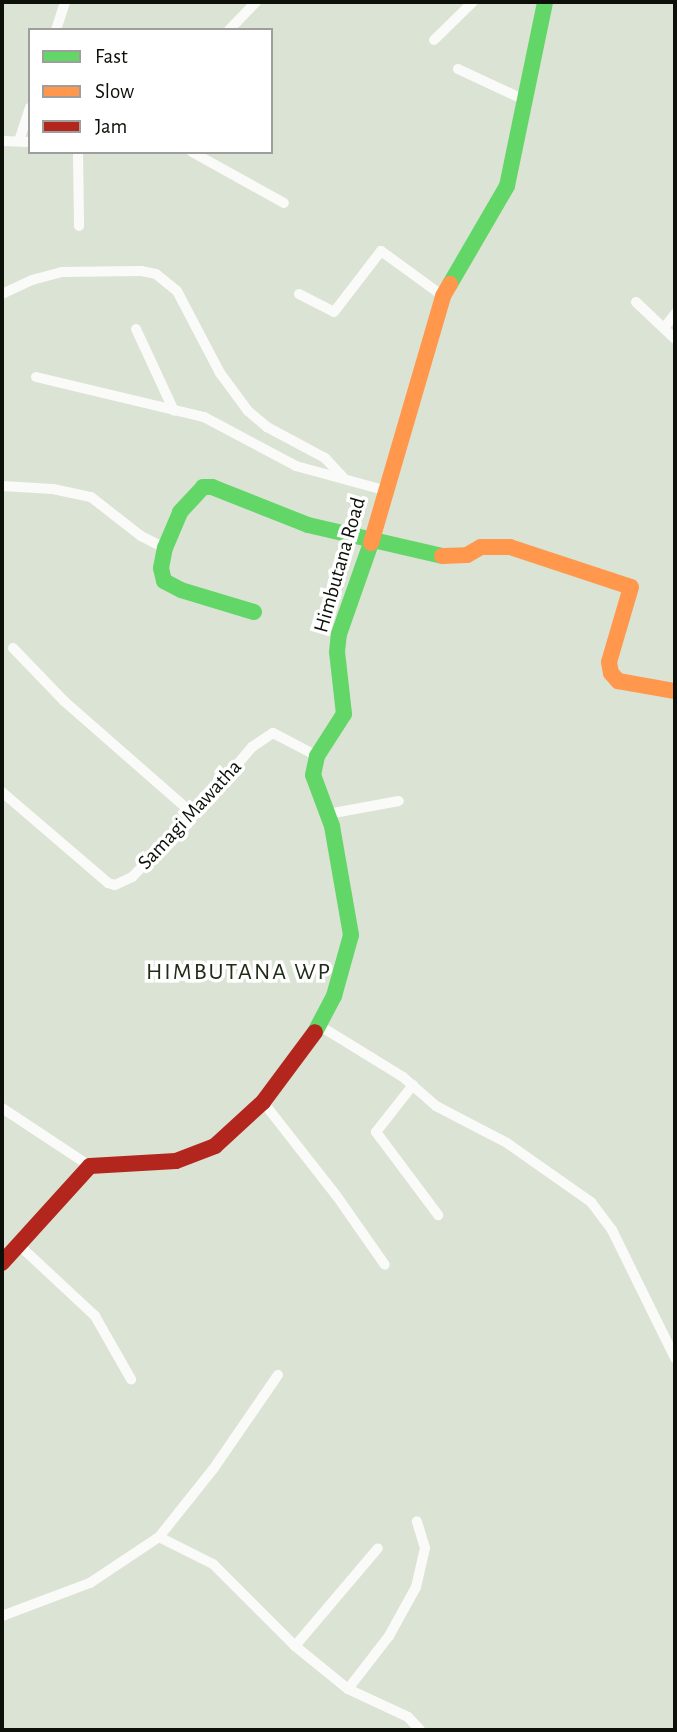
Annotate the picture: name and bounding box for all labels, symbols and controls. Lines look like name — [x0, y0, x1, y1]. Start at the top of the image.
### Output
legend — [28, 28, 273, 154]
text: Fast — [95, 46, 128, 67]
text: Slow — [95, 81, 134, 102]
text: Jam — [95, 116, 127, 137]
street label: Himbutana Road — [309, 494, 371, 636]
street label: Samagi Mawatha — [133, 755, 247, 875]
district label: HIMBUTANA WP — [147, 959, 331, 987]

